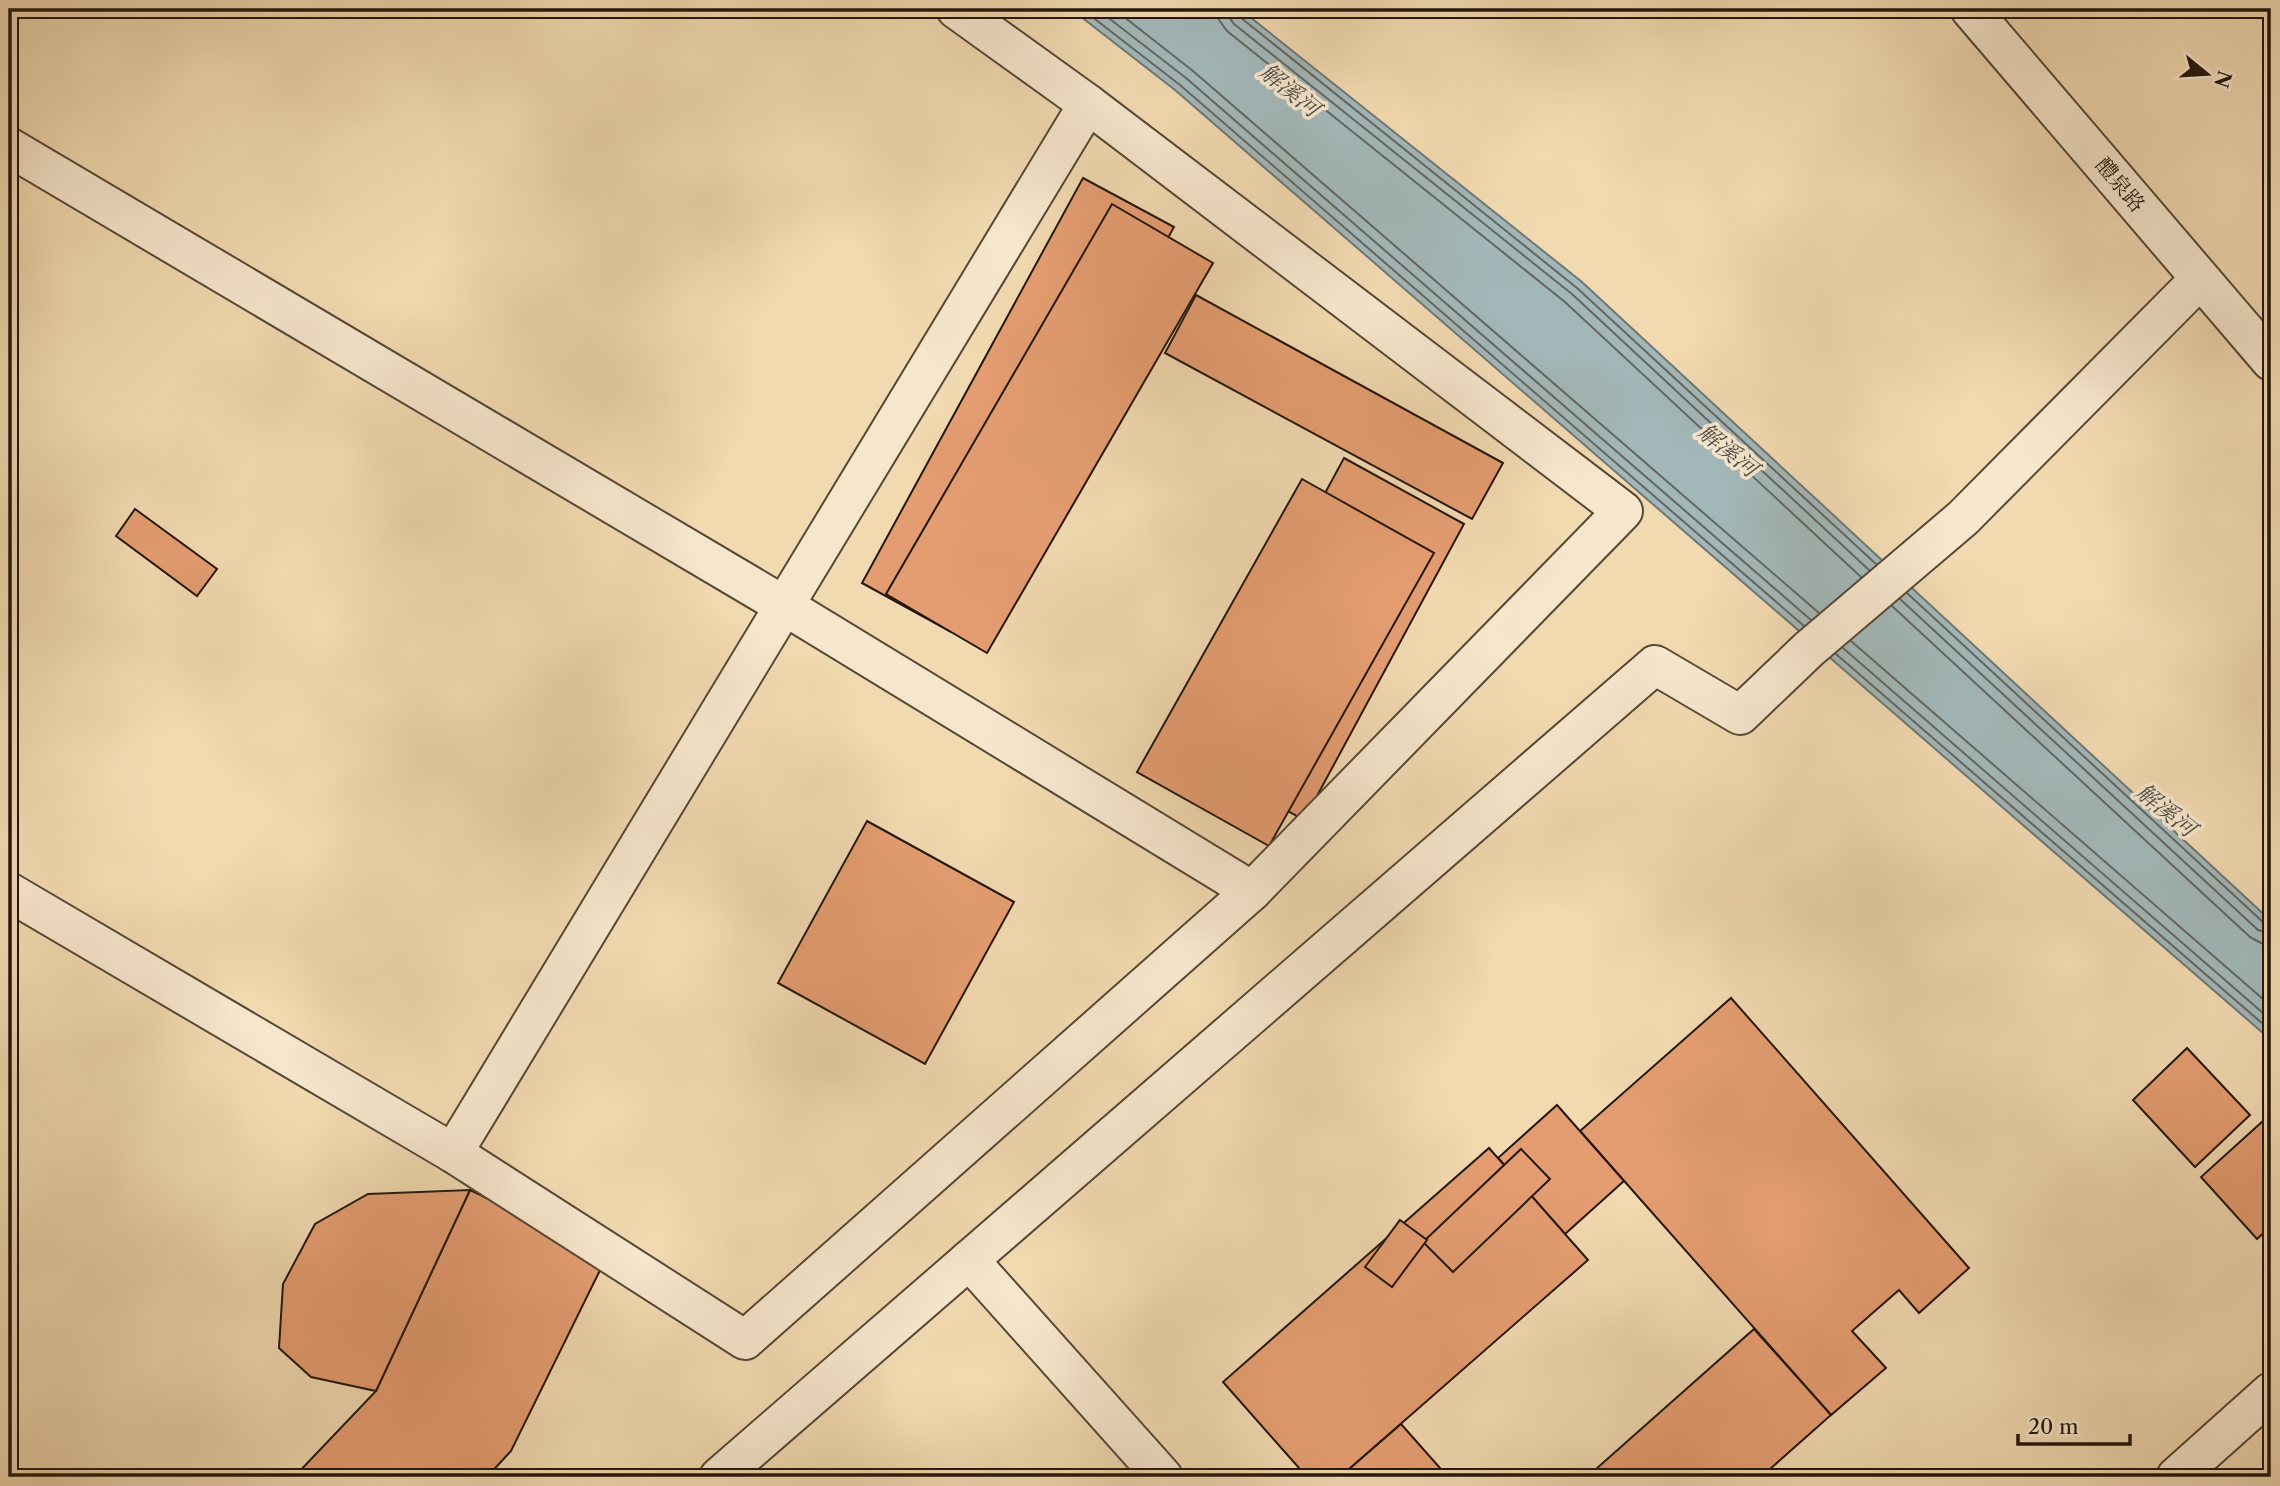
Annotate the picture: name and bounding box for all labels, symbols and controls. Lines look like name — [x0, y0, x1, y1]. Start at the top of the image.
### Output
north arrow — [2172, 38, 2242, 108]
water label: 解溪河 — [1254, 57, 1329, 125]
text: N — [2209, 68, 2236, 91]
street label: 醴泉路 — [2091, 153, 2150, 217]
water label: 解溪河 — [1692, 417, 1767, 485]
water label: 解溪河 — [2130, 777, 2205, 845]
scale bar — [2018, 1402, 2130, 1446]
text: 20 m — [2028, 1414, 2079, 1439]

